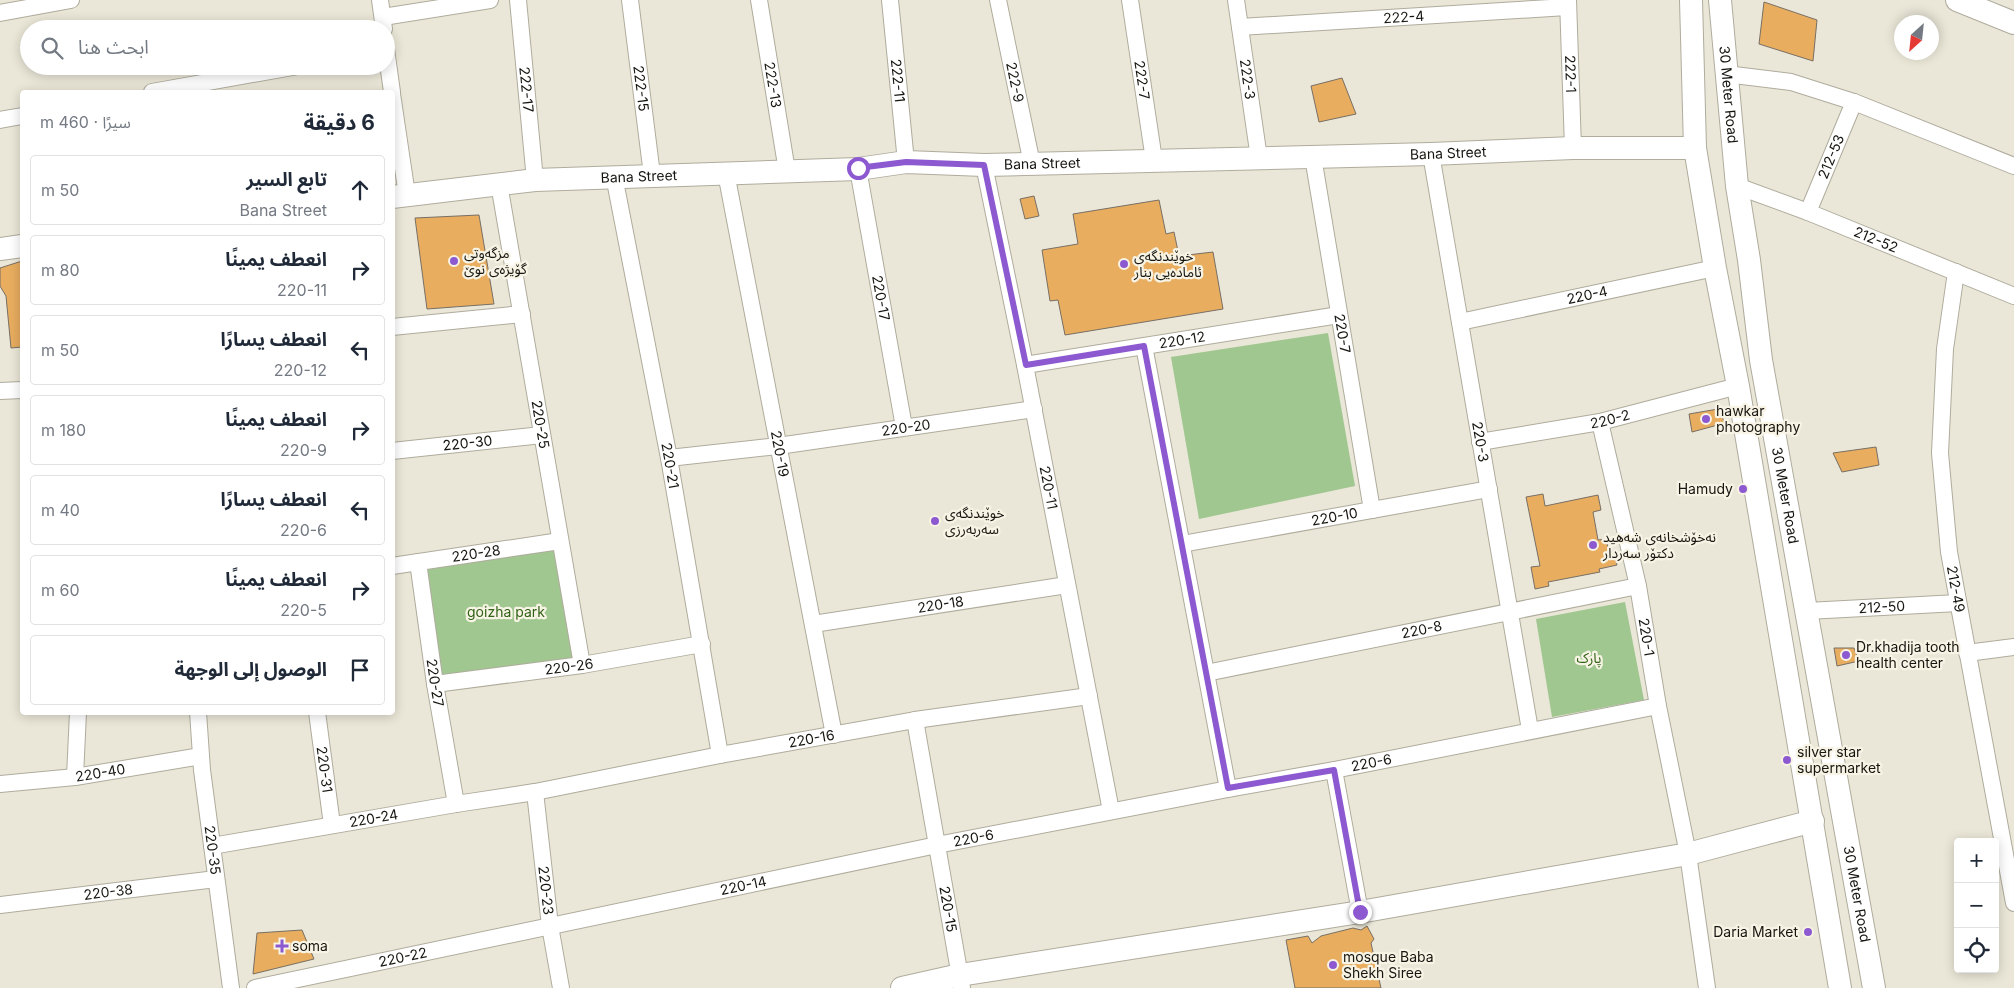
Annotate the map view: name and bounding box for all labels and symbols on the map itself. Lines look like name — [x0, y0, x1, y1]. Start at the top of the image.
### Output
street label: 222-4 — [1383, 7, 1425, 26]
north arrow — [1894, 15, 1939, 60]
street label: 30 Meter Road — [1716, 45, 1742, 144]
street label: 222-1 — [1562, 55, 1580, 93]
street label: 222-11 — [888, 58, 909, 103]
street label: 222-3 — [1237, 58, 1259, 100]
street label: 222-7 — [1131, 59, 1154, 101]
street label: 222-13 — [761, 60, 786, 109]
street label: 222-9 — [1003, 60, 1028, 104]
street label: 222-15 — [630, 64, 653, 112]
street label: 222-17 — [516, 66, 538, 113]
street label: 212-53 — [1814, 132, 1847, 181]
street label: Bana Street — [1410, 143, 1487, 163]
street label: Bana Street — [1004, 154, 1081, 173]
route start — [847, 157, 870, 180]
street label: Bana Street — [600, 166, 678, 186]
street label: 212-52 — [1851, 223, 1901, 256]
place label: مزگەوتی گۆیژەی نوێ — [464, 244, 527, 278]
place label: خوێندنگەی ئامادەیی بنار — [1133, 247, 1202, 281]
marker: مزگەوتی گۆیژەی نوێ — [448, 255, 460, 267]
marker: خوێندنگەی ئامادەیی بنار — [1118, 258, 1130, 270]
street label: 220-17 — [869, 274, 894, 322]
street label: 220-4 — [1565, 282, 1609, 307]
street label: 220-7 — [1331, 312, 1355, 355]
street label: 220-12 — [1158, 327, 1206, 352]
street label: 220-25 — [528, 399, 554, 450]
place label: hawkar photography — [1716, 402, 1800, 435]
street label: 220-2 — [1589, 406, 1632, 432]
marker: hawkar photography — [1700, 413, 1712, 425]
street label: 220-20 — [880, 415, 932, 439]
street label: 220-3 — [1469, 420, 1493, 463]
street label: 220-19 — [768, 429, 793, 478]
street label: 220-30 — [442, 431, 493, 454]
street label: 220-21 — [658, 441, 683, 490]
street label: 30 Meter Road — [1769, 446, 1803, 545]
street label: 220-11 — [1037, 464, 1062, 511]
place label: Hamudy — [1678, 480, 1733, 497]
marker: Hamudy — [1737, 483, 1749, 495]
place label: خوێندنگەی سەربەرزی — [945, 504, 1005, 538]
street label: 220-10 — [1310, 504, 1359, 529]
marker: خوێندنگەی سەربەرزی — [929, 515, 941, 527]
place label: نەخۆشخانەی شەهید دکتۆر سەردار — [1602, 528, 1716, 562]
marker: نەخۆشخانەی شەهید دکتۆر سەردار — [1587, 539, 1599, 551]
street label: 220-28 — [450, 541, 502, 565]
street label: 212-49 — [1944, 564, 1969, 614]
street label: 220-18 — [916, 592, 965, 616]
street label: 212-50 — [1858, 597, 1906, 616]
park label: goizha park — [467, 603, 545, 620]
street label: 220-8 — [1400, 617, 1443, 641]
street label: 220-1 — [1635, 617, 1659, 657]
place label: Dr.khadija tooth health center — [1856, 638, 1960, 671]
park label: پارک — [1576, 649, 1602, 668]
marker: Dr.khadija tooth health center — [1840, 649, 1852, 661]
street label: 220-26 — [543, 654, 595, 678]
street label: 220-27 — [424, 658, 448, 708]
street label: 220-16 — [787, 726, 836, 751]
place label: silver star supermarket — [1797, 743, 1881, 776]
street label: 220-31 — [314, 745, 337, 794]
street label: 220-6 — [1350, 750, 1393, 774]
marker: silver star supermarket — [1781, 754, 1793, 766]
street label: 220-40 — [74, 760, 126, 785]
street label: 220-24 — [348, 805, 399, 830]
street label: 220-35 — [201, 824, 225, 876]
street label: 220-6 — [952, 825, 995, 850]
street label: 30 Meter Road — [1841, 844, 1875, 944]
street label: 220-23 — [535, 865, 558, 916]
street label: 220-14 — [718, 872, 768, 898]
street label: 220-38 — [83, 880, 134, 903]
street label: 220-15 — [936, 885, 961, 933]
route end — [1349, 901, 1372, 924]
place label: Daria Market — [1713, 923, 1798, 940]
marker: Daria Market — [1802, 926, 1814, 938]
place label: soma — [292, 937, 328, 954]
marker: soma — [276, 940, 288, 952]
street label: 220-22 — [377, 943, 428, 970]
place label: mosque Baba Shekh Siree — [1343, 948, 1434, 981]
marker: mosque Baba Shekh Siree — [1327, 959, 1339, 971]

